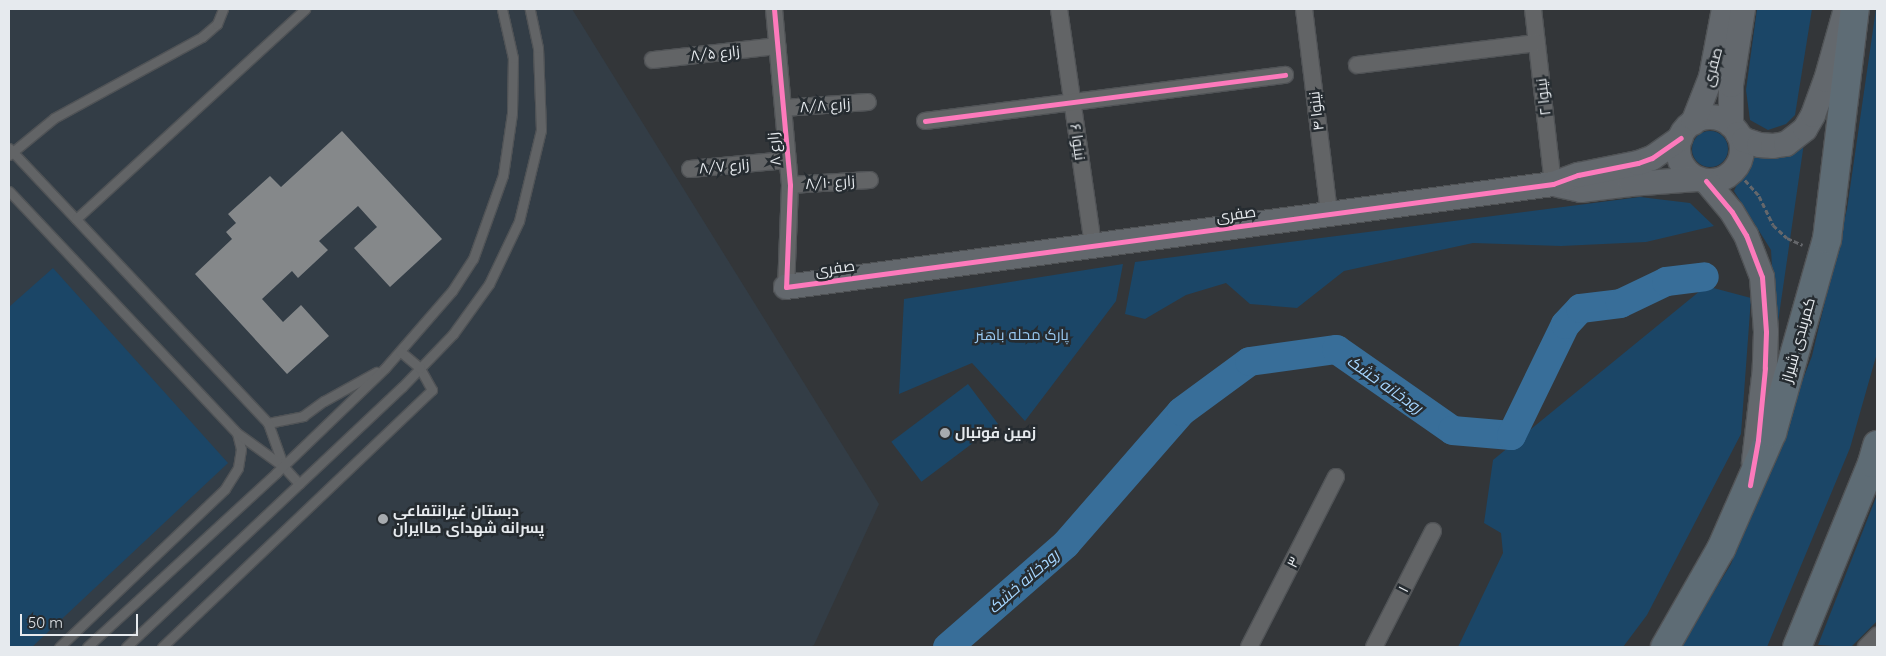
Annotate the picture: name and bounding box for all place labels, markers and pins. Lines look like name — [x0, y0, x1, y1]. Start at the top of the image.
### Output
place label: زمین فوتبال — [955, 424, 1036, 442]
marker: زمین فوتبال — [939, 427, 951, 439]
place label: دبستان غیرانتفاعی پسرانه شهدای صاایران — [393, 501, 544, 536]
marker: دبستان غیرانتفاعی پسرانه شهدای صاایران — [377, 513, 389, 525]

